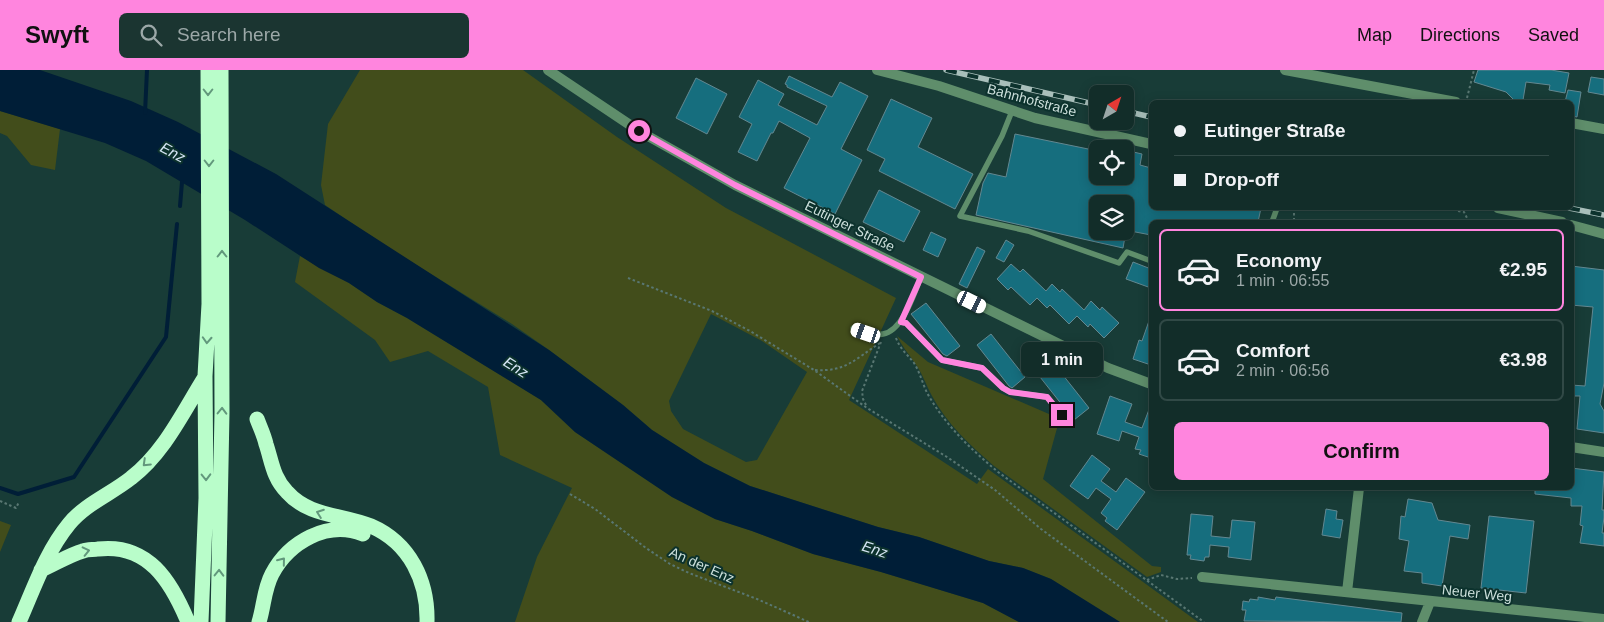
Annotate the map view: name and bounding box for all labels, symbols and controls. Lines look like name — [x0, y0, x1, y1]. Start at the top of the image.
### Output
search box — [119, 13, 469, 58]
text: Swyft — [25, 21, 89, 48]
icon: search — [137, 21, 165, 49]
text: Search here — [177, 24, 281, 45]
text: Map — [1357, 25, 1392, 45]
text: Directions — [1420, 25, 1500, 45]
text: Saved — [1528, 25, 1579, 45]
street label: Bahnhofstraße — [986, 80, 1079, 120]
north arrow — [1089, 85, 1134, 130]
map controls — [1089, 85, 1134, 240]
one-way arrow — [203, 88, 213, 96]
route start — [628, 120, 650, 142]
text: Eutinger Straße — [1204, 120, 1345, 141]
water label: Enz — [158, 138, 189, 166]
button: locate — [1089, 140, 1134, 185]
one-way arrow — [204, 159, 214, 167]
text: Drop-off — [1204, 169, 1279, 190]
button: layers — [1089, 195, 1134, 240]
street label: Eutinger Straße — [802, 197, 898, 255]
icon: car — [1176, 248, 1221, 293]
one-way arrow — [217, 250, 227, 258]
text: Economy — [1236, 250, 1322, 271]
text: €2.95 — [1499, 259, 1547, 280]
text: 1 min · 06:55 — [1236, 272, 1329, 289]
car — [955, 289, 988, 315]
car — [849, 321, 882, 345]
one-way arrow — [202, 336, 213, 344]
icon: car — [1176, 338, 1221, 383]
text: Comfort — [1236, 340, 1310, 361]
callout: 1 min — [1021, 342, 1103, 378]
text: €3.98 — [1499, 349, 1547, 370]
text: 1 min — [1041, 351, 1083, 368]
water label: Enz — [501, 353, 532, 381]
text: 2 min · 06:56 — [1236, 362, 1329, 379]
route end — [1051, 404, 1073, 426]
one-way arrow — [217, 407, 227, 414]
button: Confirm — [1174, 422, 1549, 480]
one-way arrow — [143, 458, 152, 467]
one-way arrow — [201, 474, 211, 481]
one-way arrow — [316, 509, 325, 519]
water label: Enz — [860, 537, 890, 561]
street label: An der Enz — [667, 544, 737, 586]
one-way arrow — [82, 546, 90, 557]
one-way arrow — [276, 557, 285, 567]
one-way arrow — [214, 569, 224, 577]
street label: Neuer Weg — [1441, 581, 1513, 605]

